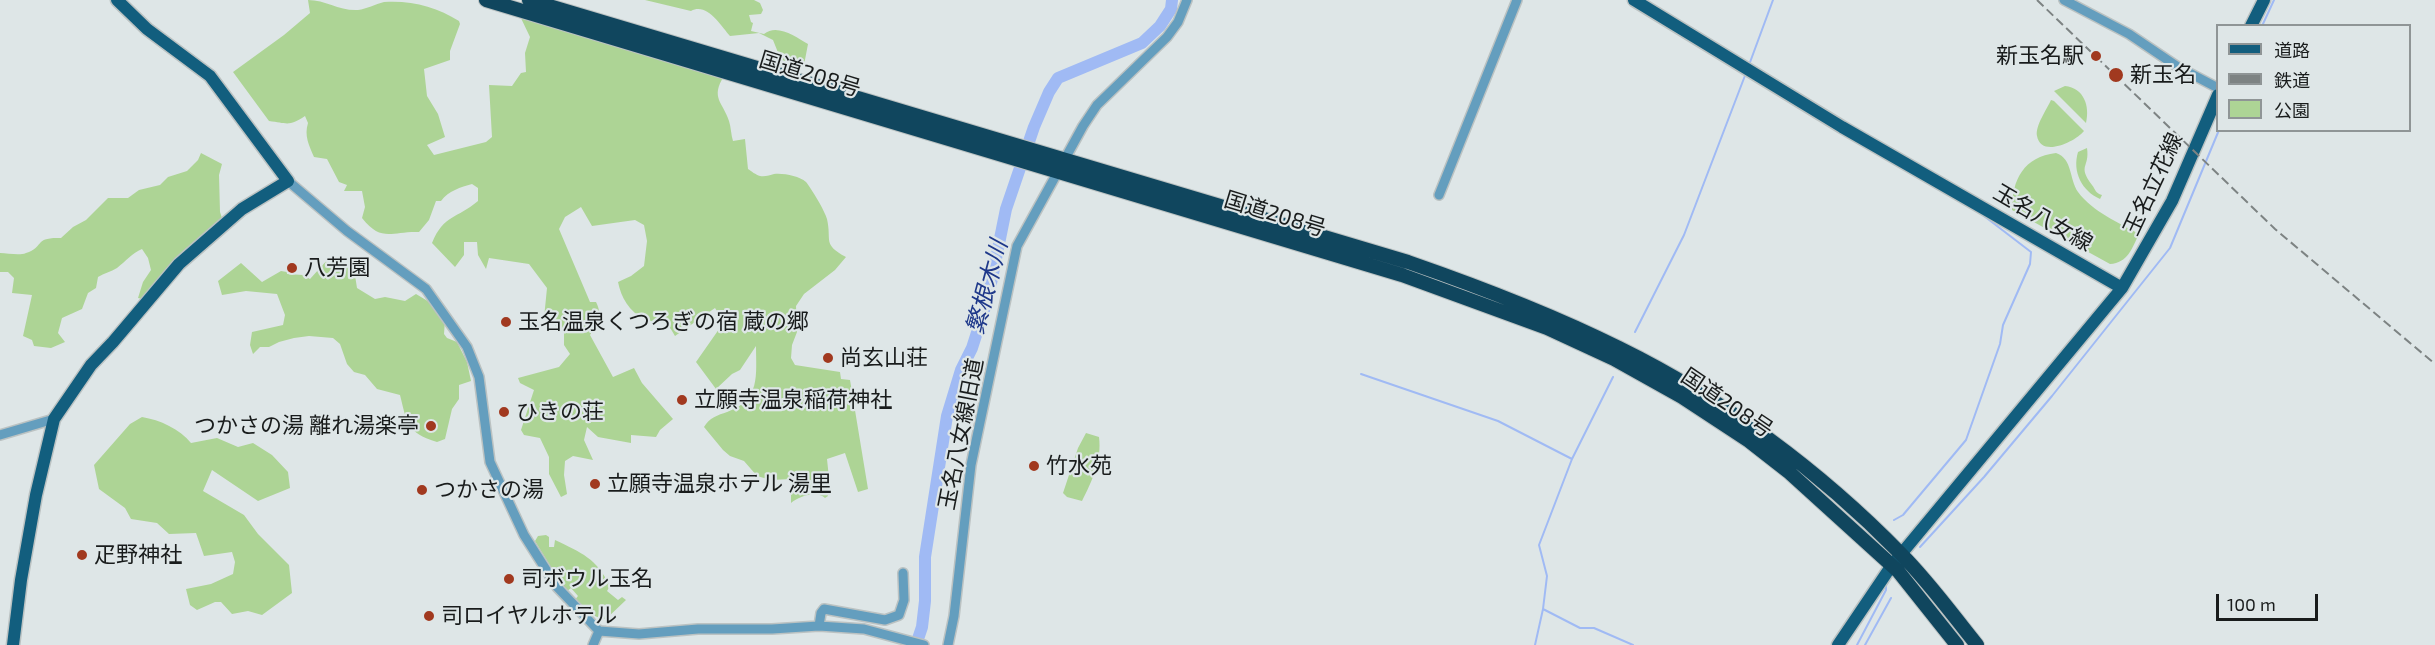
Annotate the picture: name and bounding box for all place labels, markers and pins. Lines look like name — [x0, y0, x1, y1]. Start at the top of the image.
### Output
place label: 新玉名駅 — [1996, 43, 2084, 69]
marker: 新玉名駅 — [2089, 49, 2103, 63]
place label: 新玉名 — [2130, 62, 2196, 88]
marker: 新玉名 — [2107, 66, 2125, 84]
place label: 八芳園 — [304, 255, 370, 281]
marker: 八芳園 — [285, 261, 299, 275]
place label: 玉名温泉くつろぎの宿 蔵の郷 — [518, 309, 809, 335]
marker: 玉名温泉くつろぎの宿 蔵の郷 — [499, 315, 513, 329]
place label: 尚玄山荘 — [840, 345, 928, 371]
marker: 尚玄山荘 — [821, 351, 835, 365]
place label: 立願寺温泉稲荷神社 — [694, 387, 892, 413]
marker: 立願寺温泉稲荷神社 — [675, 393, 689, 407]
place label: ひきの荘 — [516, 399, 604, 425]
marker: ひきの荘 — [497, 405, 511, 419]
place label: つかさの湯 離れ湯楽亭 — [194, 413, 419, 439]
marker: つかさの湯 離れ湯楽亭 — [424, 419, 438, 433]
place label: 竹水苑 — [1046, 453, 1112, 479]
marker: 竹水苑 — [1027, 459, 1041, 473]
place label: 立願寺温泉ホテル 湯里 — [607, 471, 832, 497]
place label: つかさの湯 — [434, 477, 544, 503]
marker: 立願寺温泉ホテル 湯里 — [588, 477, 602, 491]
marker: つかさの湯 — [415, 483, 429, 497]
place label: 疋野神社 — [94, 542, 182, 568]
marker: 疋野神社 — [75, 548, 89, 562]
place label: 司ボウル玉名 — [521, 566, 653, 592]
marker: 司ボウル玉名 — [502, 572, 516, 586]
place label: 司ロイヤルホテル — [441, 603, 617, 629]
marker: 司ロイヤルホテル — [422, 609, 436, 623]

